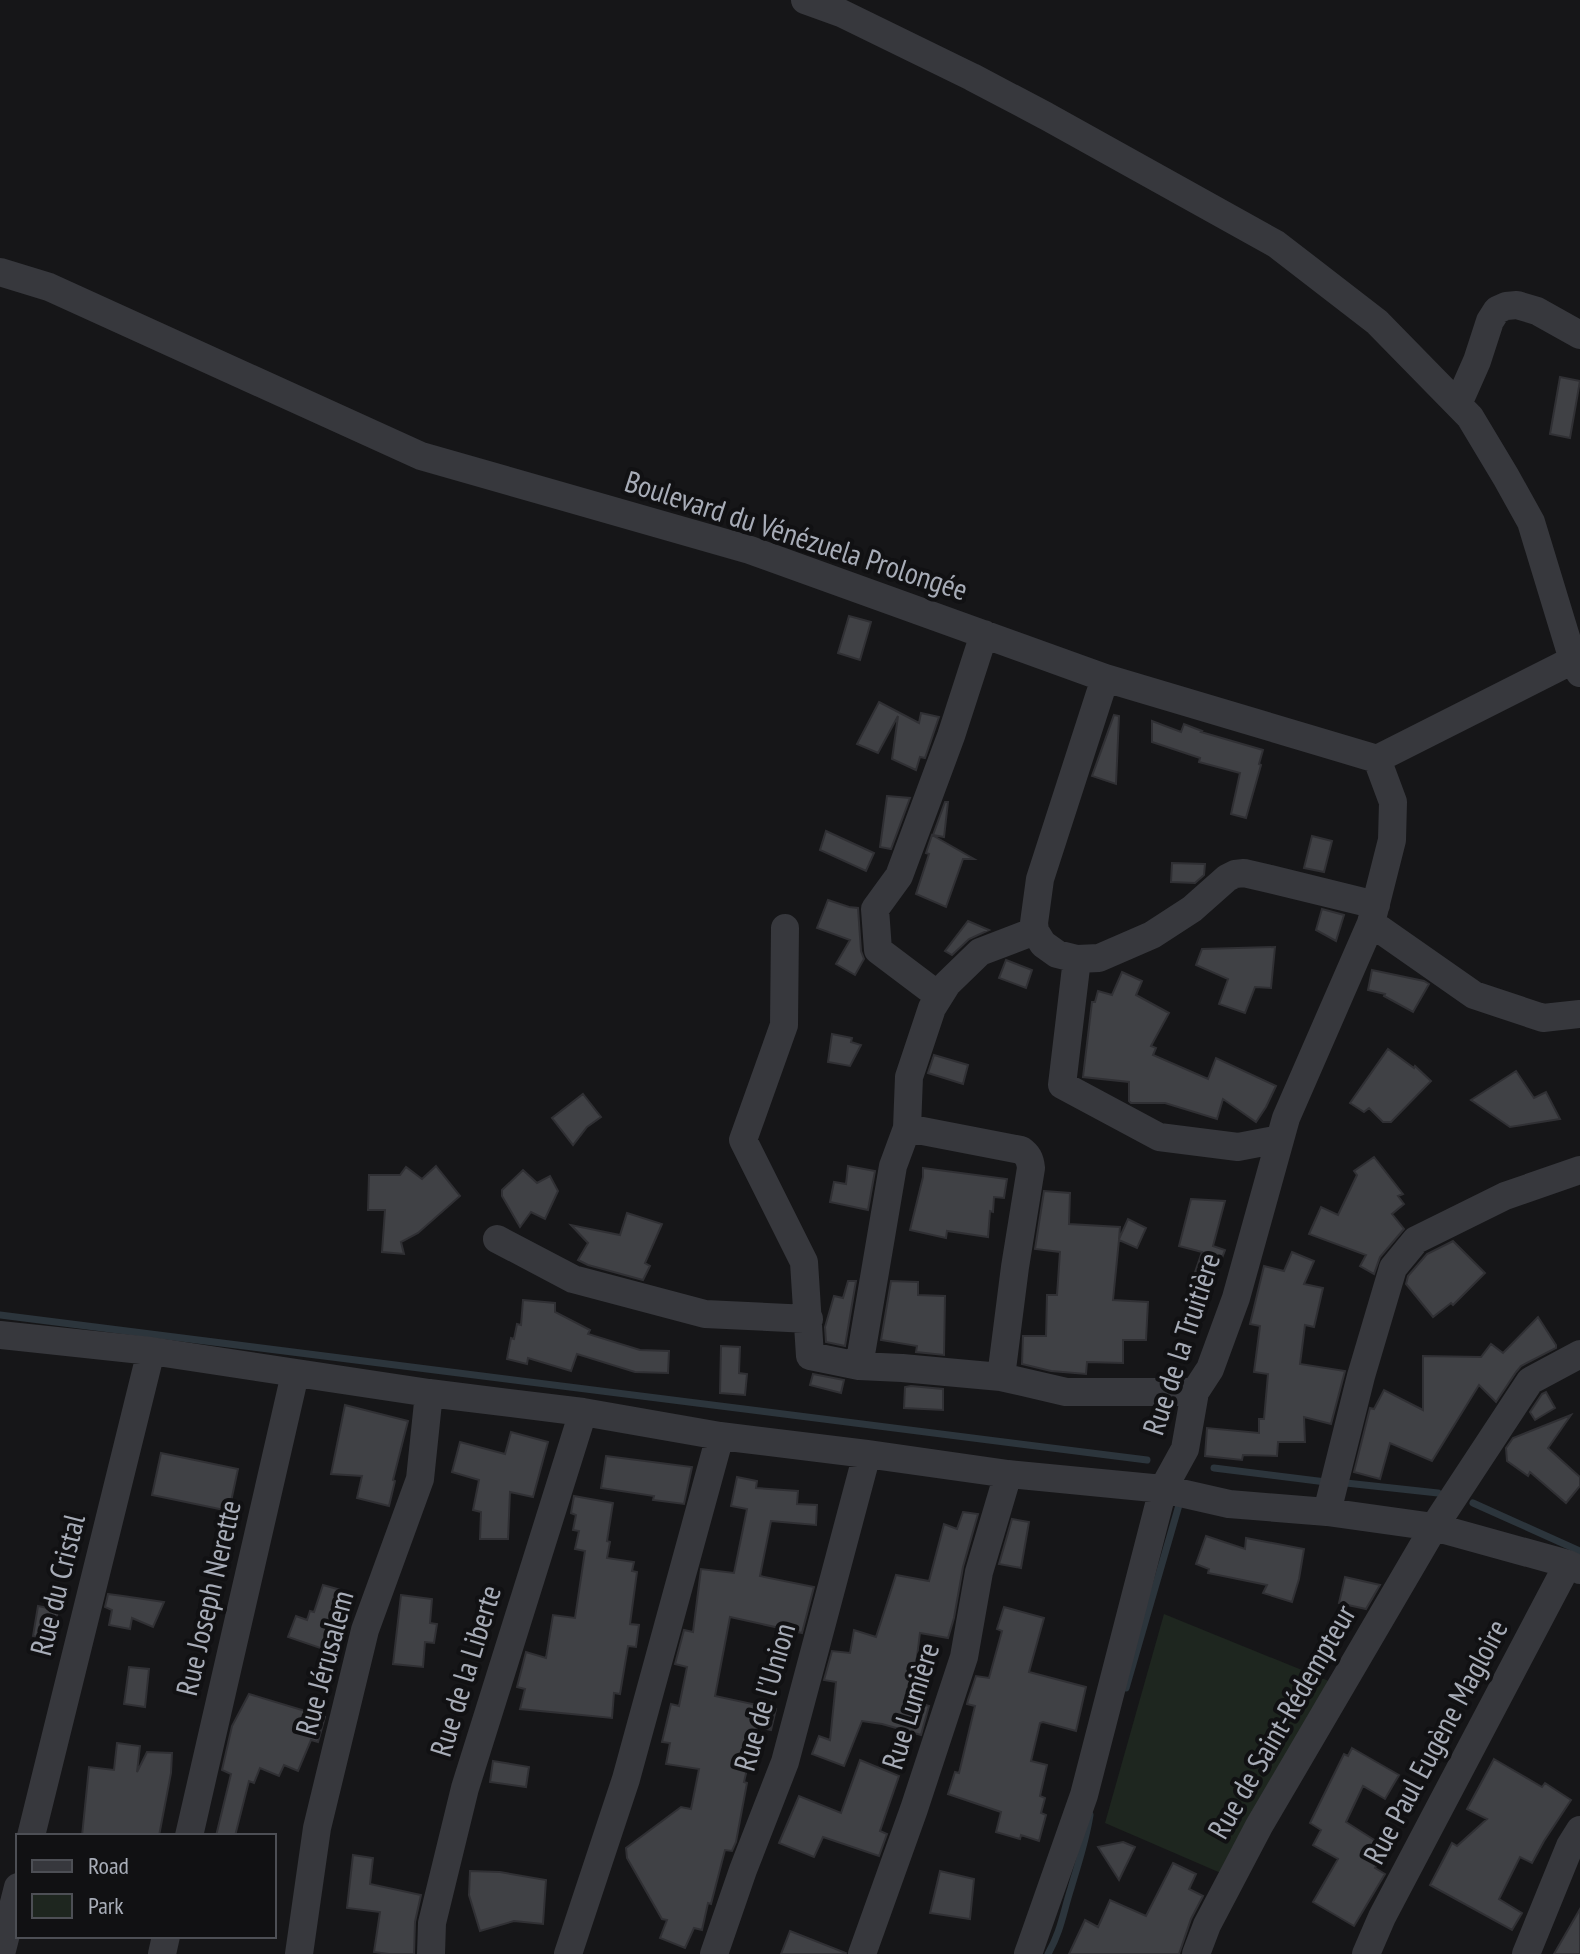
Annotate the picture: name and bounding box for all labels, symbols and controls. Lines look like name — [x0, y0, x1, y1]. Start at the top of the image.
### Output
street label: Boulevard du Vénézuela Prolongée — [620, 461, 973, 608]
street label: Rue de la Truitière — [1133, 1248, 1228, 1439]
street label: Rue Joseph Nerette — [166, 1496, 249, 1699]
street label: Rue du Cristal — [20, 1510, 93, 1659]
street label: Rue de la Liberte — [420, 1580, 509, 1761]
street label: Rue Jérusalem — [286, 1586, 362, 1739]
street label: Rue de Saint-Rédempteur — [1198, 1597, 1364, 1845]
street label: Rue Paul Eugène Magloire — [1354, 1612, 1516, 1870]
street label: Rue de l'Union — [724, 1618, 803, 1775]
street label: Rue Lumière — [872, 1638, 947, 1774]
legend — [16, 1834, 276, 1938]
text: Road — [88, 1850, 129, 1881]
text: Park — [88, 1890, 124, 1921]

